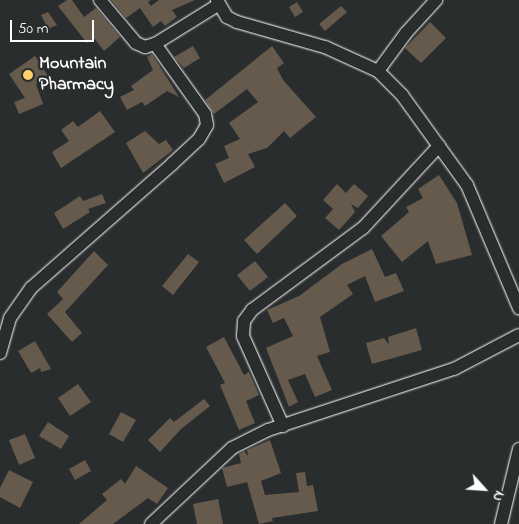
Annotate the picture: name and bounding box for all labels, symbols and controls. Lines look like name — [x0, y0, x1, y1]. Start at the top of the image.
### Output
scale bar — [12, 10, 96, 42]
text: 50 m — [18, 18, 48, 40]
place label: Mountain Pharmacy — [39, 54, 114, 96]
marker: Mountain Pharmacy — [21, 68, 35, 82]
north arrow — [459, 464, 509, 514]
text: N — [486, 487, 509, 505]

